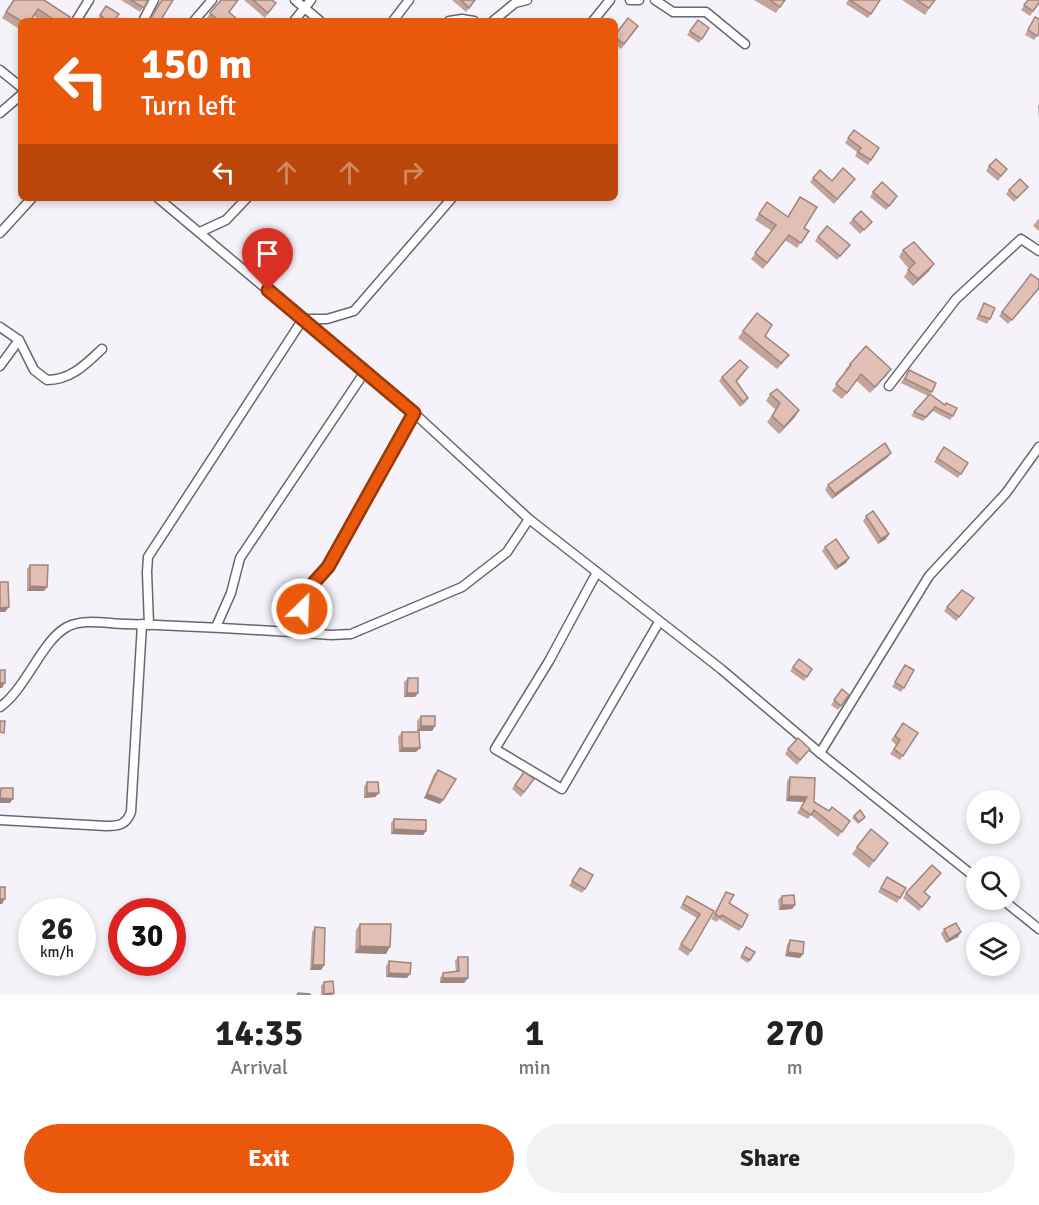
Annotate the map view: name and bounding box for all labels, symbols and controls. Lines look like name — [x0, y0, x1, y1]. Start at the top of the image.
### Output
text: 150 m — [141, 39, 252, 90]
icon: left — [42, 42, 120, 120]
text: Turn left — [141, 90, 236, 123]
icon: left — [207, 156, 240, 189]
icon: ahead — [270, 156, 303, 189]
icon: ahead — [333, 156, 366, 189]
icon: right — [396, 156, 429, 189]
pin — [242, 228, 293, 290]
icon: arrive — [251, 237, 284, 270]
position arrow — [270, 577, 334, 641]
map controls — [966, 790, 1020, 976]
button: sound — [966, 790, 1020, 844]
button: search — [966, 856, 1020, 910]
speed limit sign: 30 — [108, 898, 186, 976]
text: 26 — [41, 911, 73, 948]
button: layers — [966, 922, 1020, 976]
text: km/h — [40, 943, 74, 961]
text: 14:35 — [215, 1011, 303, 1056]
text: 1 — [525, 1011, 544, 1056]
text: 270 — [766, 1011, 824, 1056]
text: Arrival — [230, 1055, 288, 1080]
text: min — [518, 1055, 551, 1080]
text: m — [787, 1055, 803, 1080]
button: Exit — [24, 1124, 514, 1193]
button: Share — [526, 1124, 1015, 1193]

